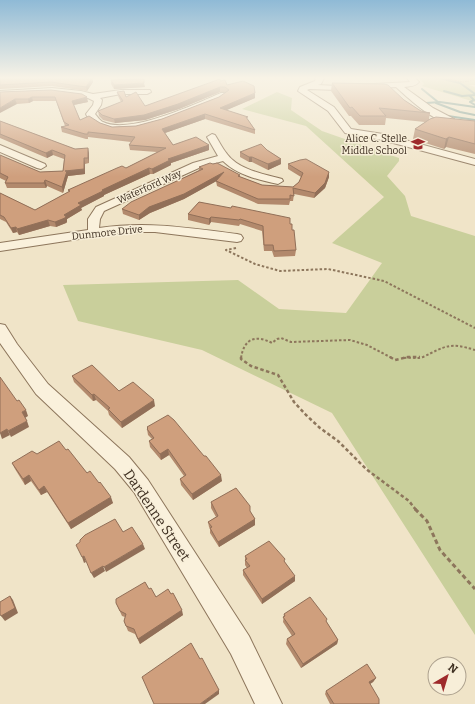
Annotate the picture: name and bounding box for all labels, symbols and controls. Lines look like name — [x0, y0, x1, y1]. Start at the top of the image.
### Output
place label: Alice C. Stelle Middle School — [341, 133, 407, 157]
school or university icon: Alice C. Stelle Middle School — [410, 136, 426, 152]
street label: Waterford Way — [115, 167, 184, 206]
street label: Dunmore Drive — [71, 223, 143, 243]
street label: Dardenne Street — [120, 466, 194, 564]
north arrow — [427, 656, 467, 696]
text: N — [445, 661, 461, 677]

